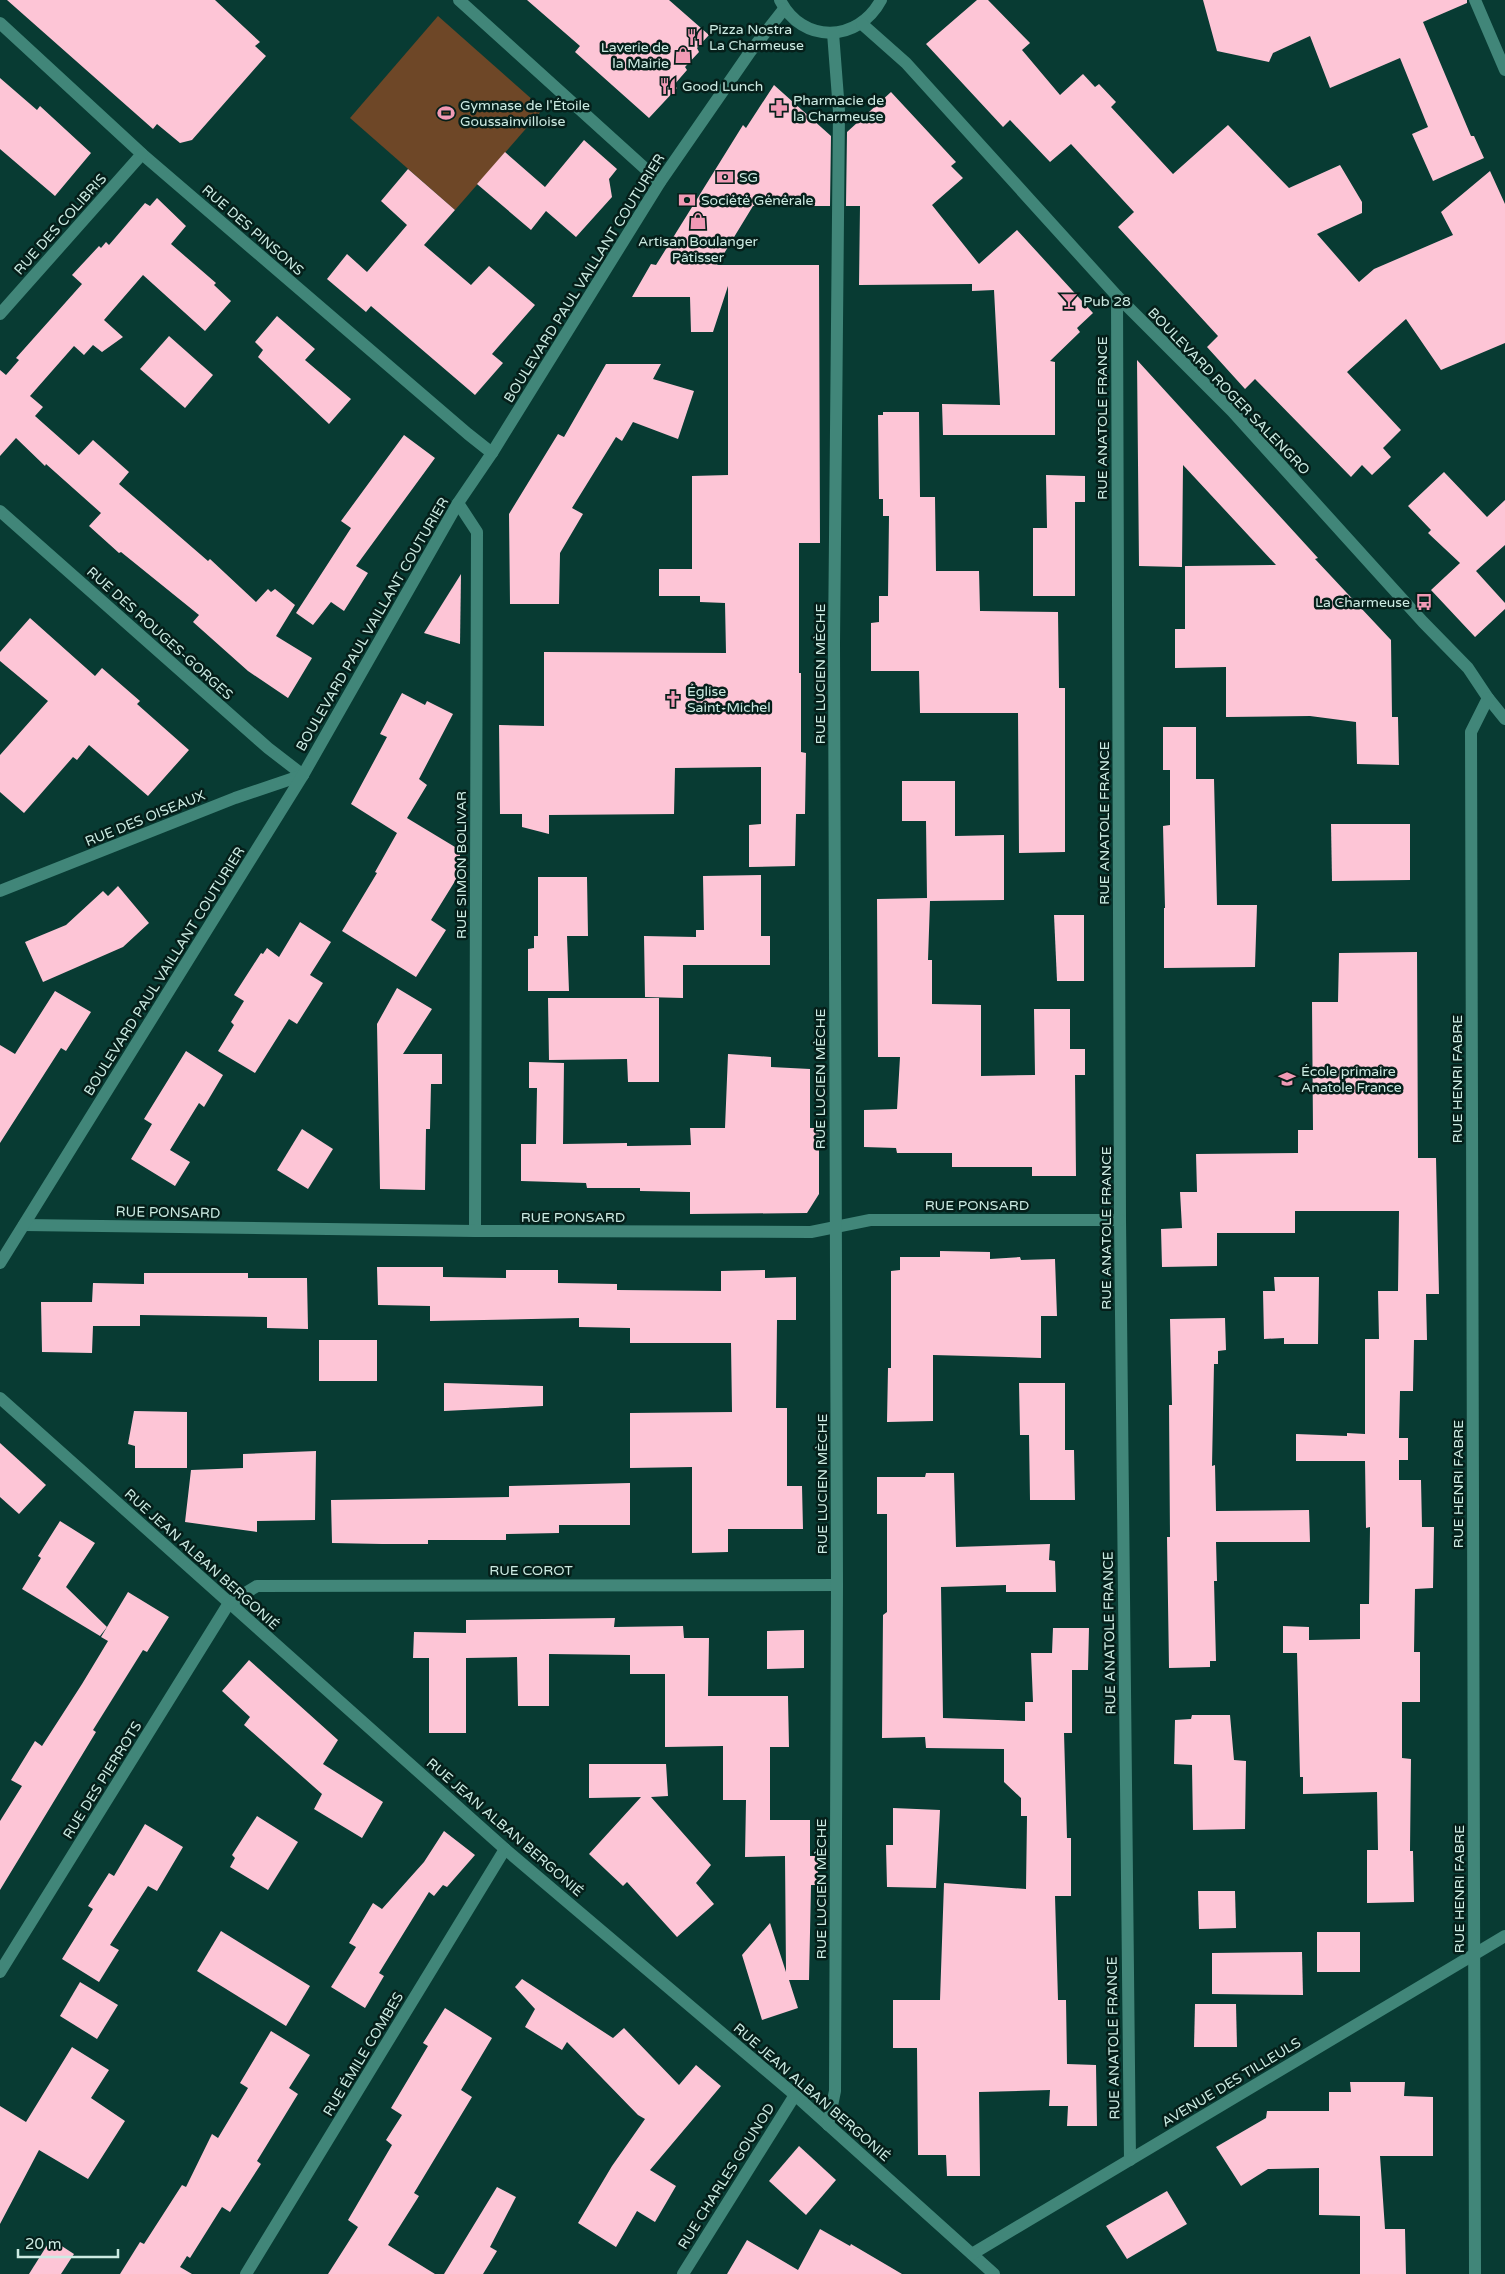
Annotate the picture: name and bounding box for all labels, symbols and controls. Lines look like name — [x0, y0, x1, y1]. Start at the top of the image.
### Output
place label: Pizza Nostra La Charmeuse — [709, 21, 804, 54]
restaurant icon: Pizza Nostra La Charmeuse — [685, 27, 705, 47]
place label: Laverie de la Mairie — [601, 39, 669, 72]
shop icon: Laverie de la Mairie — [673, 45, 693, 65]
restaurant icon: Good Lunch — [658, 76, 678, 96]
place label: Good Lunch — [682, 78, 763, 95]
place label: Pharmacie de la Charmeuse — [793, 92, 884, 125]
place label: Gymnase de l'Étoile Goussainvilloise — [460, 97, 590, 130]
pharmacy icon: Pharmacie de la Charmeuse — [769, 98, 789, 118]
sports icon: Gymnase de l'Étoile Goussainvilloise — [436, 103, 456, 123]
street label: BOULEVARD PAUL VAILLANT COUTURIER — [500, 151, 669, 406]
bank icon: SG — [715, 167, 735, 187]
place label: SG — [739, 169, 758, 186]
street label: RUE DES COLIBRIS — [11, 170, 110, 278]
street label: RUE DES PINSONS — [198, 182, 307, 279]
bank icon: Société Générale — [677, 190, 697, 210]
place label: Société Générale — [701, 192, 814, 209]
shop icon: Artisan Boulanger Pâtisser — [688, 211, 708, 231]
place label: Artisan Boulanger Pâtisser — [638, 233, 759, 266]
bar icon: Pub 28 — [1059, 291, 1079, 311]
place label: Pub 28 — [1083, 293, 1131, 310]
street label: BOULEVARD ROGER SALENGRO — [1144, 304, 1313, 479]
street label: RUE ANATOLE FRANCE — [1094, 336, 1111, 500]
street label: BOULEVARD PAUL VAILLANT COUTURIER — [292, 494, 452, 754]
street label: RUE DES ROUGES-GORGES — [83, 563, 237, 704]
bus stop icon: La Charmeuse — [1414, 592, 1434, 612]
place label: La Charmeuse — [1315, 594, 1410, 611]
street label: RUE LUCIEN MÈCHE — [812, 604, 829, 744]
place label: Église Saint-Michel — [687, 683, 771, 716]
church icon: Église Saint-Michel — [663, 689, 683, 709]
street label: RUE ANATOLE FRANCE — [1096, 741, 1113, 905]
street label: RUE DES OISEAUX — [83, 787, 208, 850]
street label: RUE SIMON BOLIVAR — [453, 791, 470, 939]
street label: BOULEVARD PAUL VAILLANT COUTURIER — [80, 844, 249, 1099]
street label: RUE LUCIEN MÈCHE — [812, 1009, 829, 1149]
street label: RUE HENRI FABRE — [1449, 1015, 1466, 1143]
place label: École primaire Anatole France — [1301, 1063, 1402, 1096]
school or university icon: École primaire Anatole France — [1277, 1069, 1297, 1089]
street label: RUE ANATOLE FRANCE — [1098, 1146, 1115, 1310]
street label: RUE PONSARD — [925, 1197, 1029, 1214]
street label: RUE PONSARD — [115, 1203, 220, 1222]
street label: RUE PONSARD — [521, 1209, 625, 1226]
street label: RUE LUCIEN MÈCHE — [814, 1414, 831, 1554]
street label: RUE HENRI FABRE — [1450, 1420, 1467, 1548]
street label: RUE JEAN ALBAN BERGONIÉ — [121, 1485, 283, 1633]
street label: RUE ANATOLE FRANCE — [1100, 1551, 1119, 1715]
street label: RUE COROT — [489, 1562, 573, 1579]
street label: RUE DES PIERROTS — [59, 1718, 146, 1842]
street label: RUE JEAN ALBAN BERGONIÉ — [423, 1755, 587, 1900]
street label: RUE LUCIEN MÈCHE — [813, 1819, 830, 1959]
street label: RUE HENRI FABRE — [1451, 1825, 1468, 1953]
street label: RUE ANATOLE FRANCE — [1104, 1956, 1123, 2120]
street label: RUE ÉMILE COMBES — [320, 1989, 407, 2119]
street label: RUE JEAN ALBAN BERGONIÉ — [730, 2020, 894, 2165]
street label: AVENUE DES TILLEULS — [1159, 2034, 1304, 2131]
street label: RUE CHARLES GOUNOD — [674, 2100, 778, 2252]
scale bar — [18, 2226, 118, 2258]
text: 20 m — [25, 2235, 62, 2253]

